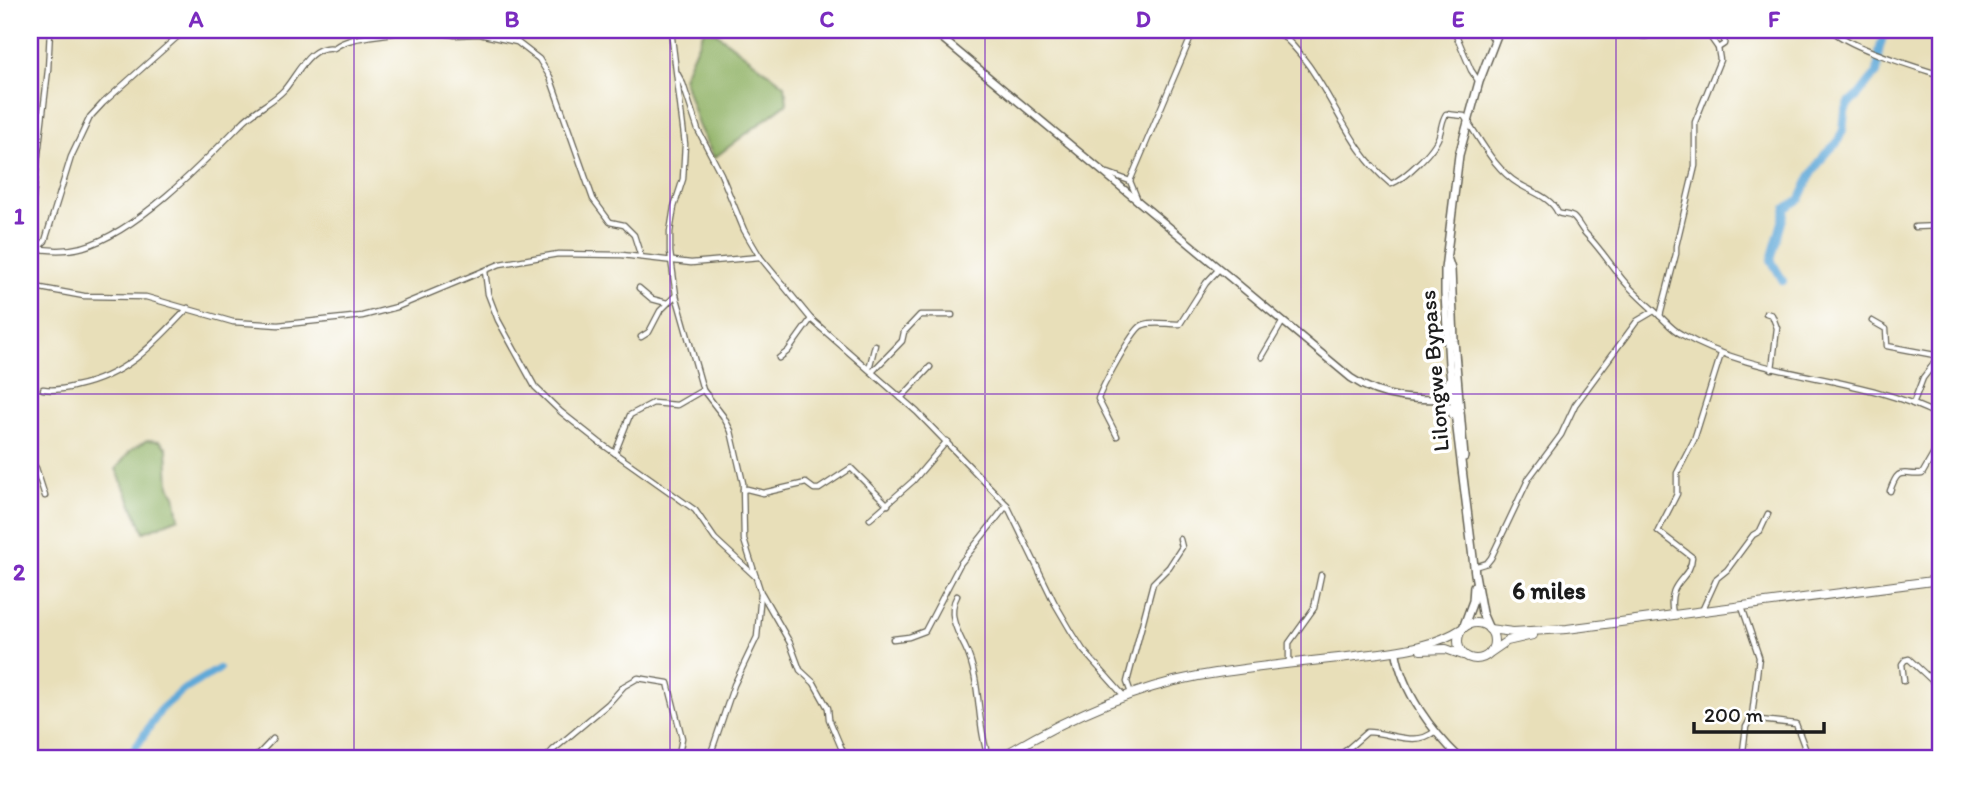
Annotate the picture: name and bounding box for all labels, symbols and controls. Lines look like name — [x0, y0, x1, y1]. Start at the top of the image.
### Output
text: A — [188, 5, 204, 33]
text: B — [505, 5, 520, 33]
text: C — [820, 5, 835, 33]
text: D — [1135, 5, 1151, 33]
text: E — [1452, 5, 1465, 33]
text: F — [1768, 5, 1781, 33]
text: 1 — [14, 202, 25, 230]
street label: Lilongwe Bypass — [1413, 289, 1455, 453]
text: 2 — [13, 558, 26, 586]
district label: 6 miles — [1512, 576, 1586, 605]
scale bar — [1694, 691, 1823, 735]
text: 200 m — [1704, 702, 1764, 727]

